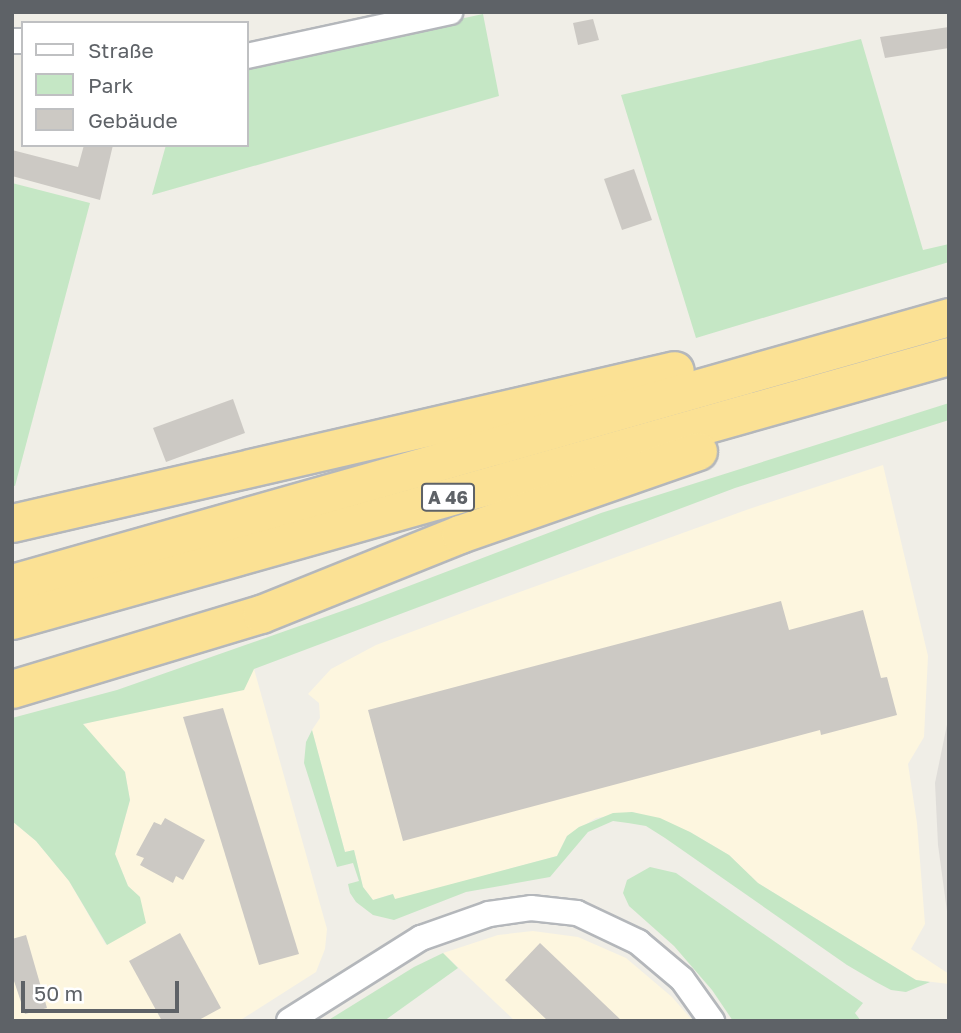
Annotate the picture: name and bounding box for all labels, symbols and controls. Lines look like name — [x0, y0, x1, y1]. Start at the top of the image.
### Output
legend — [21, 21, 248, 147]
text: Straße — [88, 37, 154, 63]
text: Park — [88, 72, 133, 98]
text: Gebäude — [88, 107, 178, 133]
road number: A 46 — [420, 482, 476, 512]
scale bar — [24, 967, 182, 1011]
text: 50 m — [34, 980, 83, 1006]

